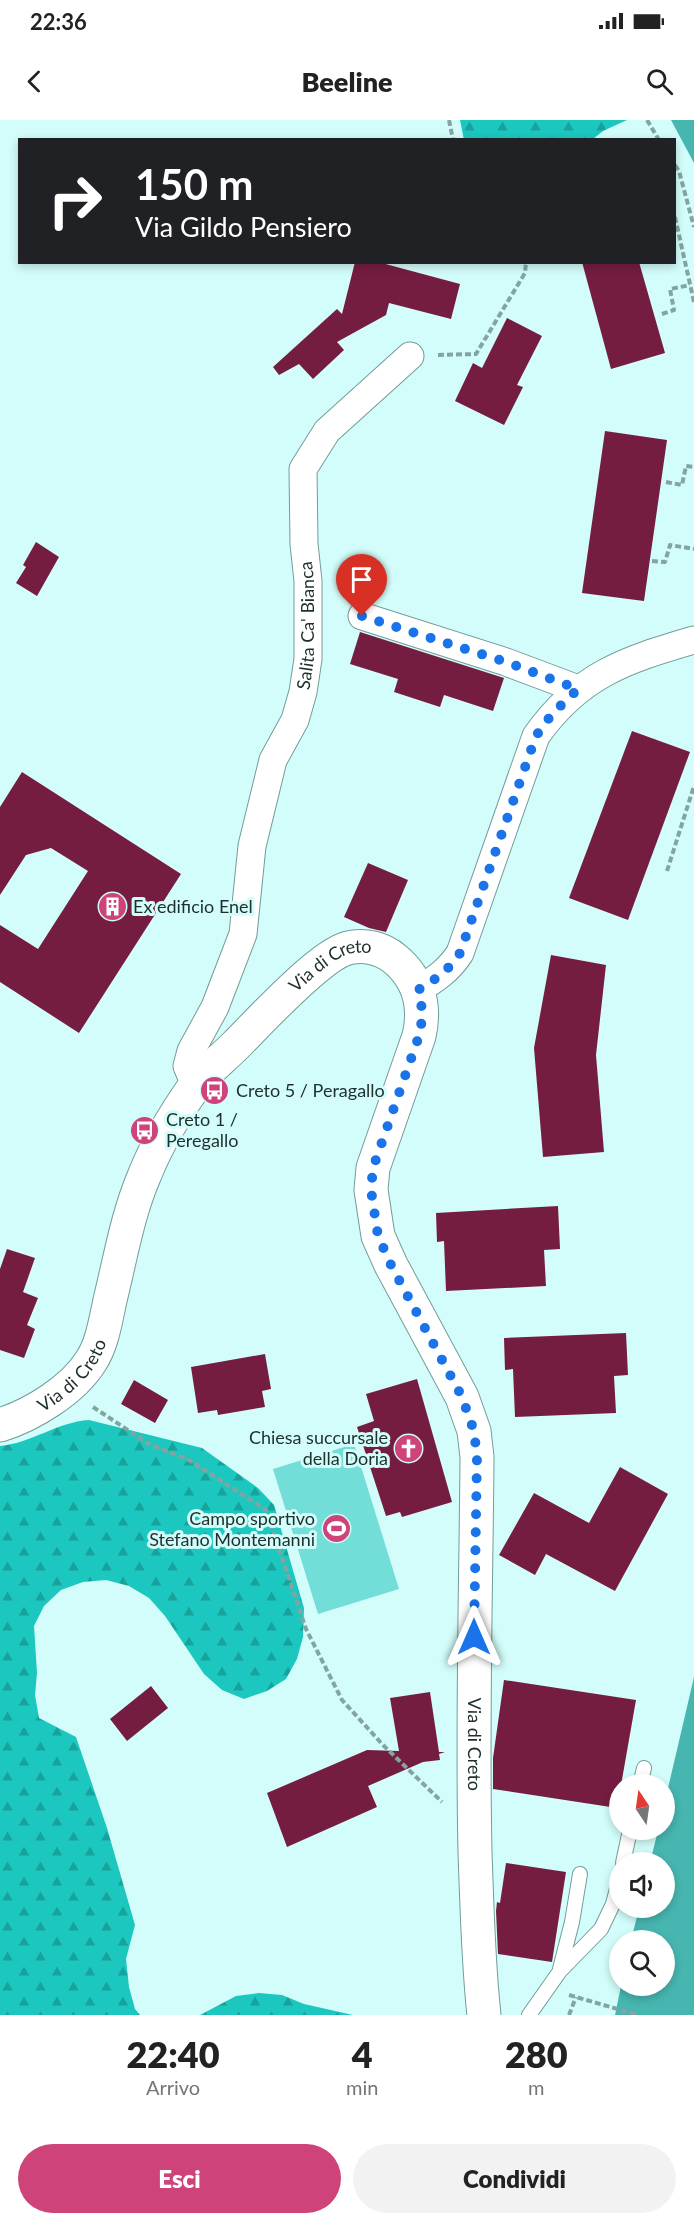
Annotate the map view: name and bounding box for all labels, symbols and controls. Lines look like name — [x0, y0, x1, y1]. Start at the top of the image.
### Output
text: 22:36 — [30, 8, 87, 35]
icon: back — [18, 65, 51, 98]
text: Beeline — [301, 65, 393, 98]
icon: search — [643, 65, 676, 98]
text: 150 m — [135, 159, 253, 209]
icon: right — [36, 162, 114, 240]
text: Via Gildo Pensiero — [135, 210, 352, 243]
pin — [336, 554, 387, 616]
street label: Salita Ca' Bianca — [292, 560, 318, 691]
icon: arrive — [345, 563, 378, 596]
building icon: Ex edificio Enel — [96, 891, 128, 923]
place label: Ex edificio Enel — [133, 895, 253, 917]
street label: Via di Creto — [284, 934, 373, 996]
bus stop icon: Creto 5 / Peragallo — [199, 1075, 231, 1107]
place label: Creto 5 / Peragallo — [236, 1079, 385, 1101]
place label: Creto 1 / Peregallo — [166, 1108, 239, 1151]
bus stop icon: Creto 1 / Peregallo — [129, 1114, 161, 1146]
street label: Via di Creto — [33, 1336, 110, 1416]
place label: Chiesa succursale della Doria — [249, 1426, 388, 1469]
church icon: Chiesa succursale della Doria — [393, 1432, 425, 1464]
place label: Campo sportivo Stefano Montemanni — [149, 1507, 315, 1550]
sports icon: Campo sportivo Stefano Montemanni — [320, 1513, 352, 1545]
position arrow — [442, 1605, 506, 1669]
street label: Via di Creto — [464, 1698, 486, 1791]
north arrow — [609, 1774, 675, 1840]
map controls — [609, 1774, 675, 1996]
button: sound — [609, 1852, 675, 1918]
button: search — [609, 1930, 675, 1996]
text: 22:40 — [126, 2032, 220, 2076]
text: 4 — [352, 2032, 373, 2076]
text: 280 — [505, 2032, 568, 2076]
text: Arrivo — [146, 2075, 200, 2099]
text: min — [346, 2075, 378, 2099]
text: m — [528, 2075, 544, 2099]
button: Esci — [18, 2144, 341, 2213]
button: Condividi — [353, 2144, 676, 2213]

